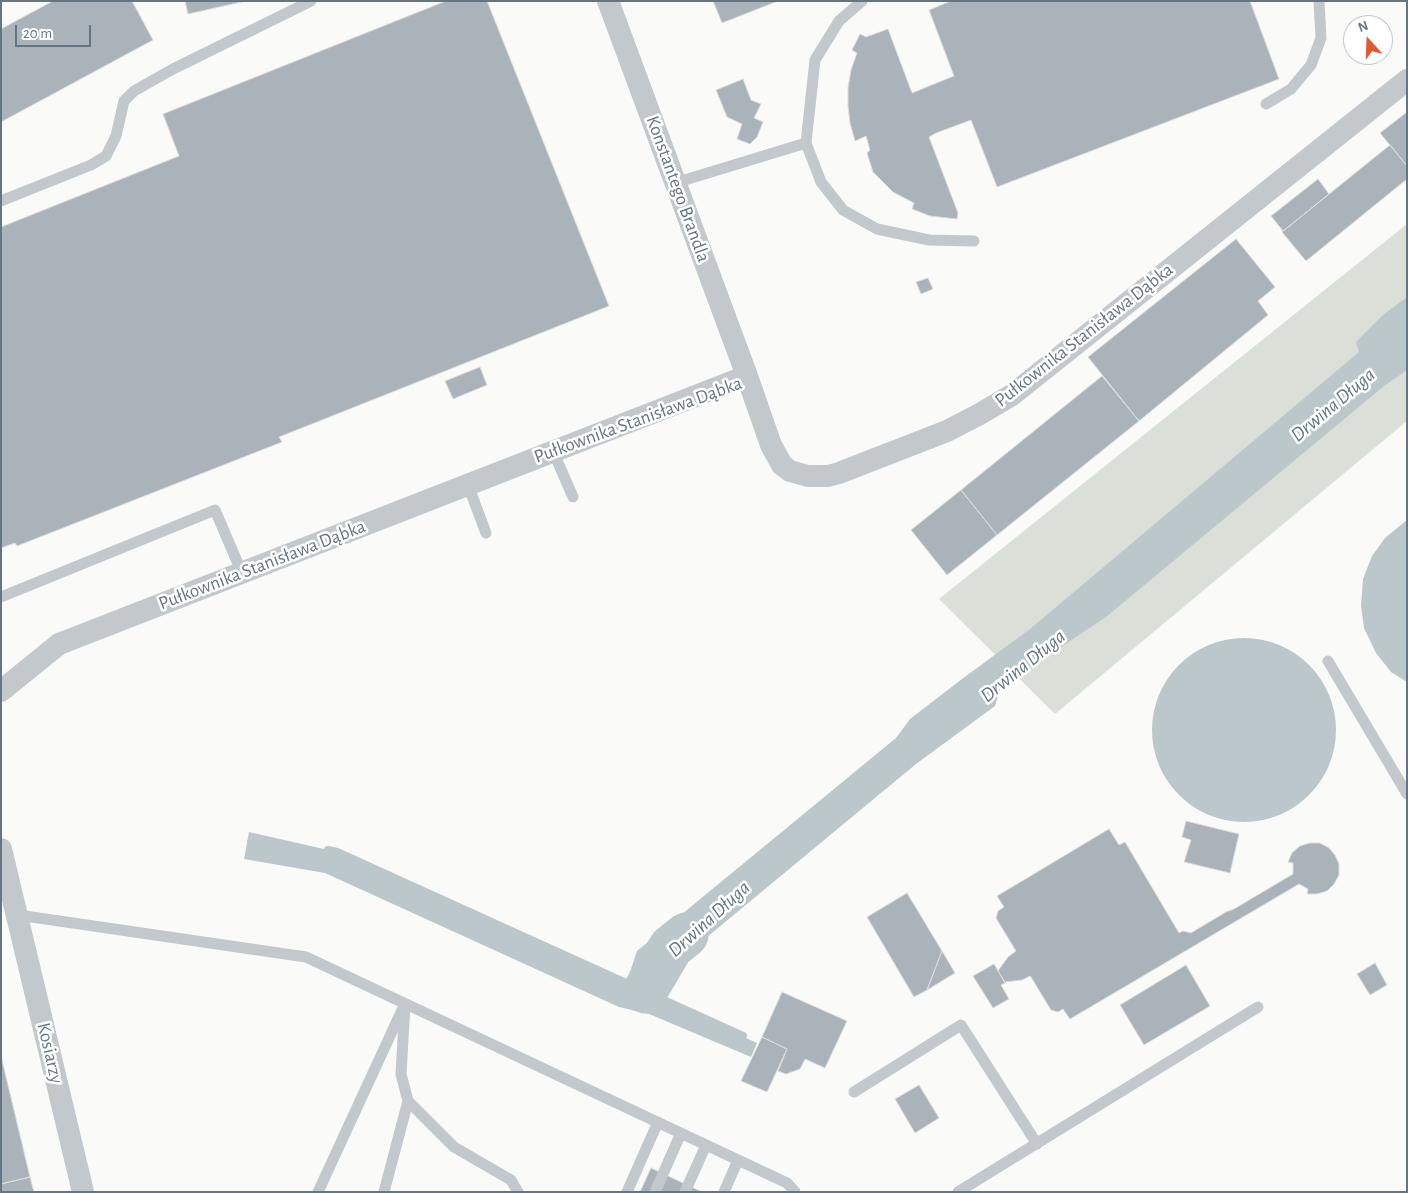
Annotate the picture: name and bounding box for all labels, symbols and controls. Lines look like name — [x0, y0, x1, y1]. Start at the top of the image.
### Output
scale bar — [18, 15, 94, 47]
north arrow — [1343, 15, 1393, 65]
text: N — [1356, 19, 1370, 35]
text: 20 m — [23, 26, 52, 41]
street label: Konstantego Brandla — [641, 113, 715, 265]
street label: Pułkownika Stanisława Dąbka — [990, 258, 1178, 412]
water label: Drwina Długa — [1286, 363, 1380, 447]
street label: Pułkownika Stanisława Dąbka — [531, 372, 745, 468]
street label: Pułkownika Stanisława Dąbka — [155, 515, 369, 615]
water label: Drwina Długa — [976, 624, 1070, 708]
water label: Drwina Długa — [663, 876, 755, 962]
street label: Kosiarzy — [32, 1020, 68, 1086]

